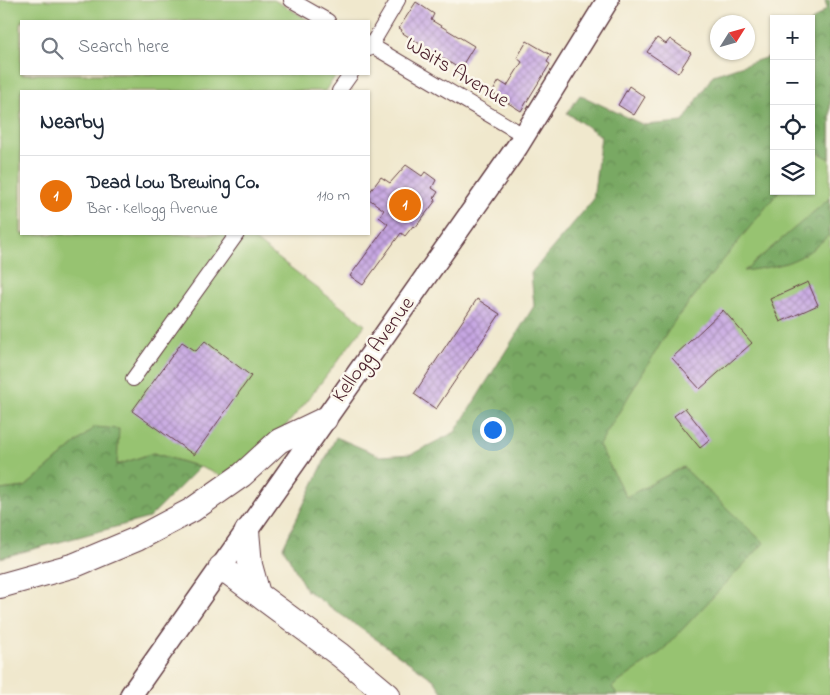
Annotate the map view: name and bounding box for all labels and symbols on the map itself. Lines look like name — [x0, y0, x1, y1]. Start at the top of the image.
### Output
north arrow — [710, 15, 755, 60]
street label: Waits Avenue — [399, 30, 515, 116]
pin: 1 — [389, 186, 421, 224]
street label: Kellogg Avenue — [325, 290, 425, 410]
your location — [480, 417, 506, 443]

